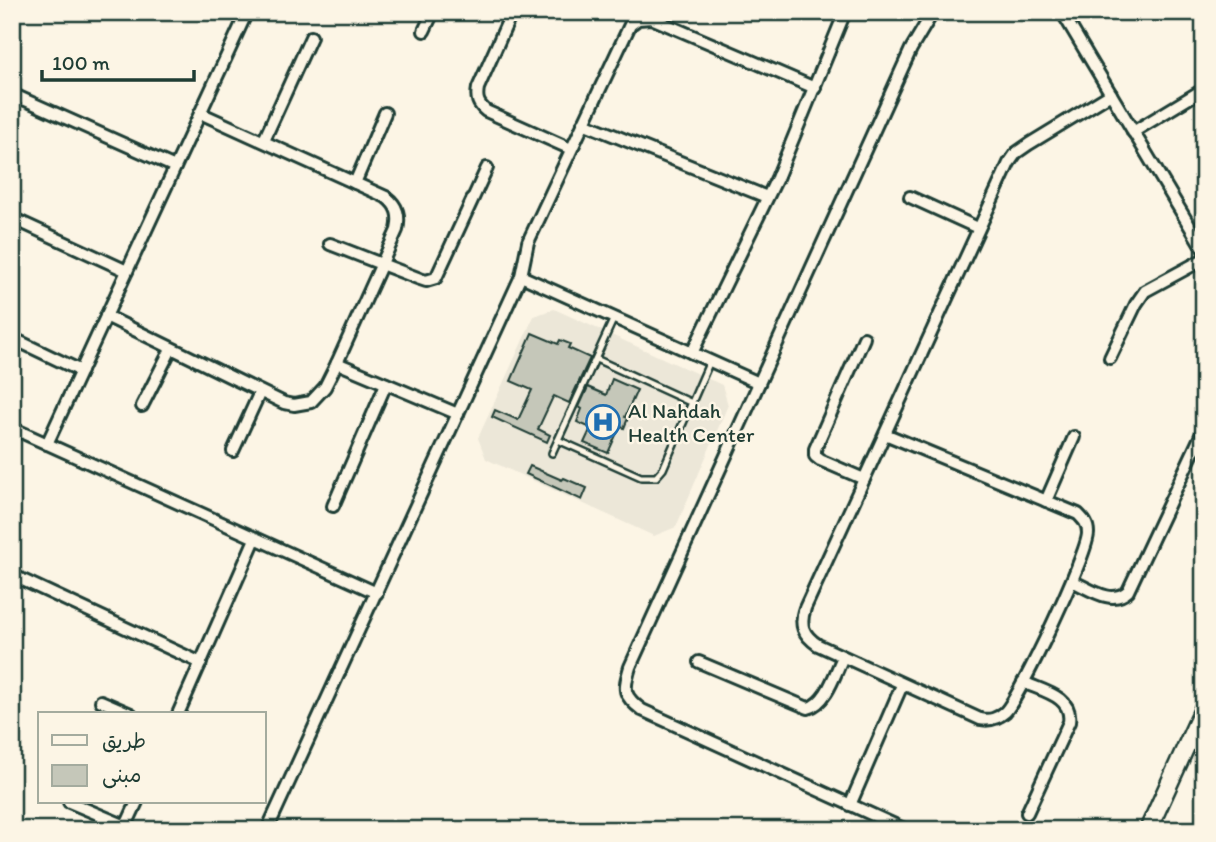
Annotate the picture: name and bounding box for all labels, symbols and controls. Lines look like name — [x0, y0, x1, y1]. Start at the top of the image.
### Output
scale bar — [42, 38, 194, 82]
text: 100 m — [52, 50, 110, 75]
place label: Al Nahdah Health Center — [628, 398, 755, 447]
hospital icon: Al Nahdah Health Center — [584, 403, 622, 441]
legend — [38, 712, 266, 804]
text: طريق — [102, 728, 146, 753]
text: مبنى — [102, 762, 141, 789]

